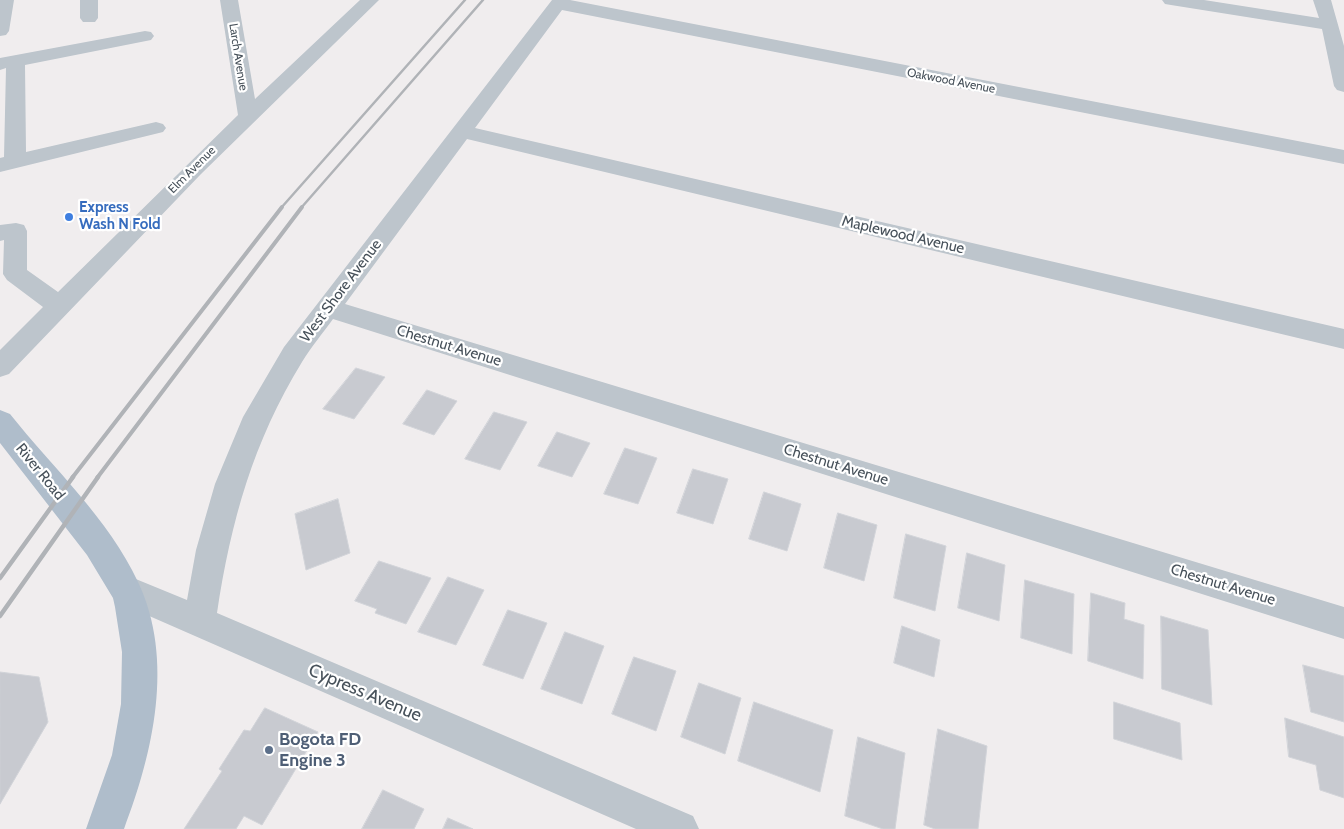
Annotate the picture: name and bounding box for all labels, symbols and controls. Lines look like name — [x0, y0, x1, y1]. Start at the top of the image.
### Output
street label: Larch Avenue — [226, 22, 250, 92]
street label: Oakwood Avenue — [906, 65, 996, 97]
street label: Elm Avenue — [165, 143, 219, 197]
place label: Express Wash N Fold — [79, 199, 161, 234]
marker: Express Wash N Fold — [63, 211, 75, 223]
street label: Maplewood Avenue — [840, 212, 966, 258]
street label: West Shore Avenue — [296, 236, 386, 346]
street label: Chestnut Avenue — [394, 322, 504, 370]
street label: River Road — [12, 440, 68, 504]
street label: Chestnut Avenue — [781, 441, 891, 489]
street label: Chestnut Avenue — [1168, 561, 1278, 609]
street label: Cypress Avenue — [305, 659, 425, 727]
place label: Bogota FD Engine 3 — [279, 729, 361, 772]
marker: Bogota FD Engine 3 — [263, 744, 275, 756]

